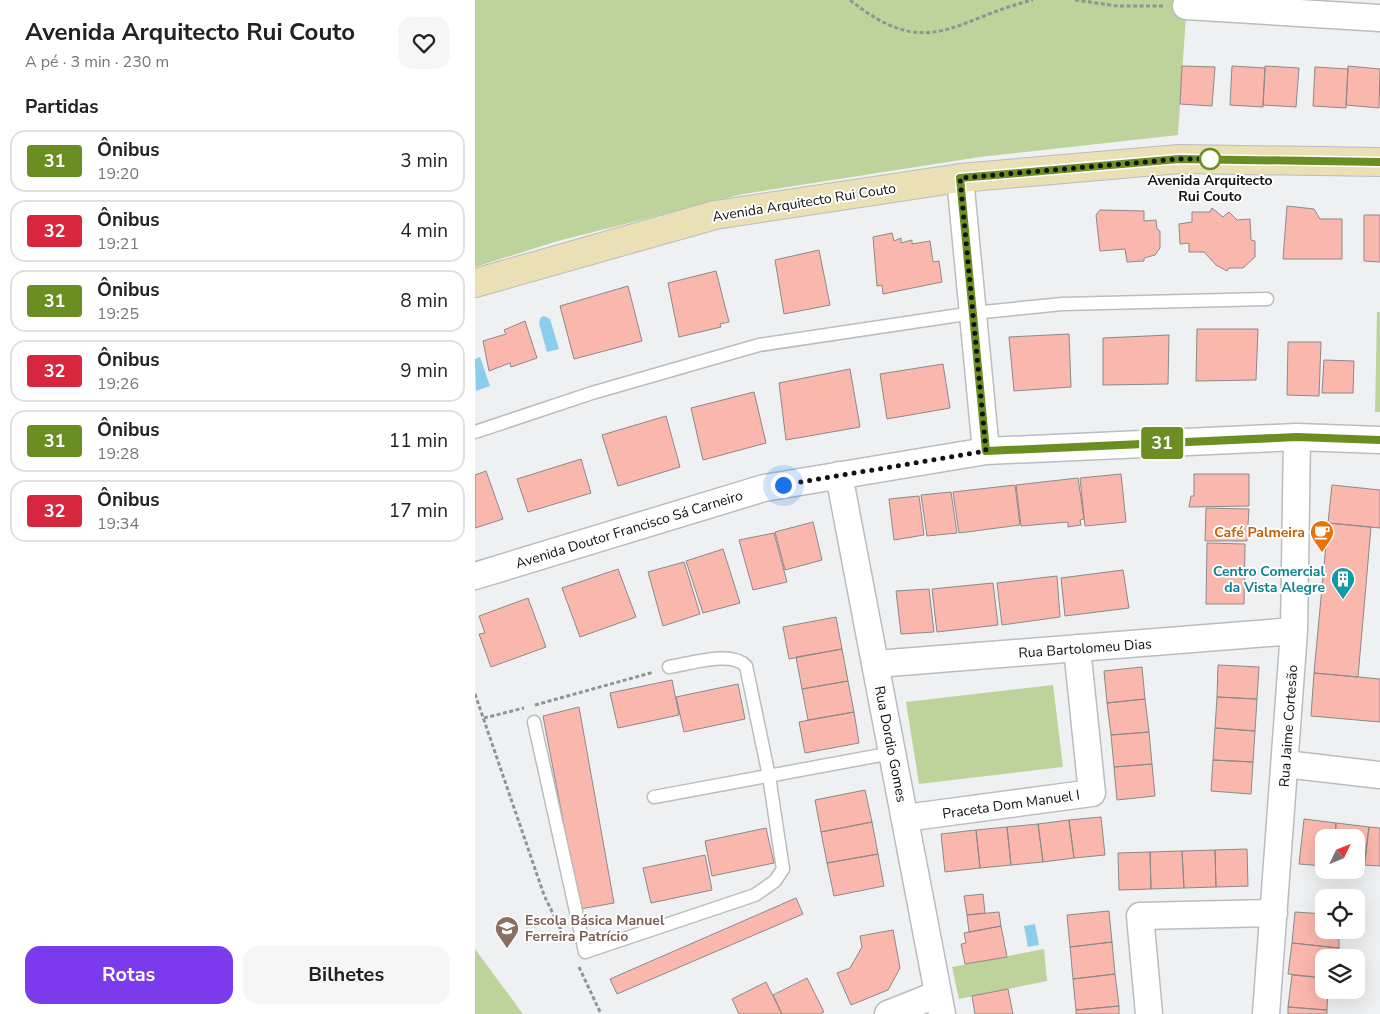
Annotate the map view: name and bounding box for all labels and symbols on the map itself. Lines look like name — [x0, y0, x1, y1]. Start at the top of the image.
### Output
marker: Avenida Arquitecto Rui Couto — [1199, 148, 1221, 170]
place label: Avenida Arquitecto Rui Couto — [1147, 171, 1273, 206]
street label: Avenida Arquitecto Rui Couto — [711, 179, 897, 226]
line badge: 31 — [1139, 427, 1185, 459]
your location — [771, 473, 796, 498]
street label: Avenida Doutor Francisco Sá Carneiro — [513, 486, 745, 573]
cafe icon: Café Palmeira — [1309, 519, 1335, 553]
place label: Café Palmeira — [1214, 523, 1305, 542]
place label: Centro Comercial da Vista Alegre — [1213, 562, 1326, 597]
building icon: Centro Comercial da Vista Alegre — [1330, 566, 1356, 600]
street label: Rua Bartolomeu Dias — [1018, 634, 1153, 663]
street label: Rua Jaime Cortesão — [1275, 664, 1302, 788]
street label: Rua Dordio Gomes — [870, 684, 911, 804]
street label: Praceta Dom Manuel I — [941, 785, 1081, 824]
north arrow — [1315, 829, 1365, 879]
place label: Escola Básica Manuel Ferreira Patrício — [525, 911, 665, 946]
school or university icon: Escola Básica Manuel Ferreira Patrício — [494, 915, 520, 949]

